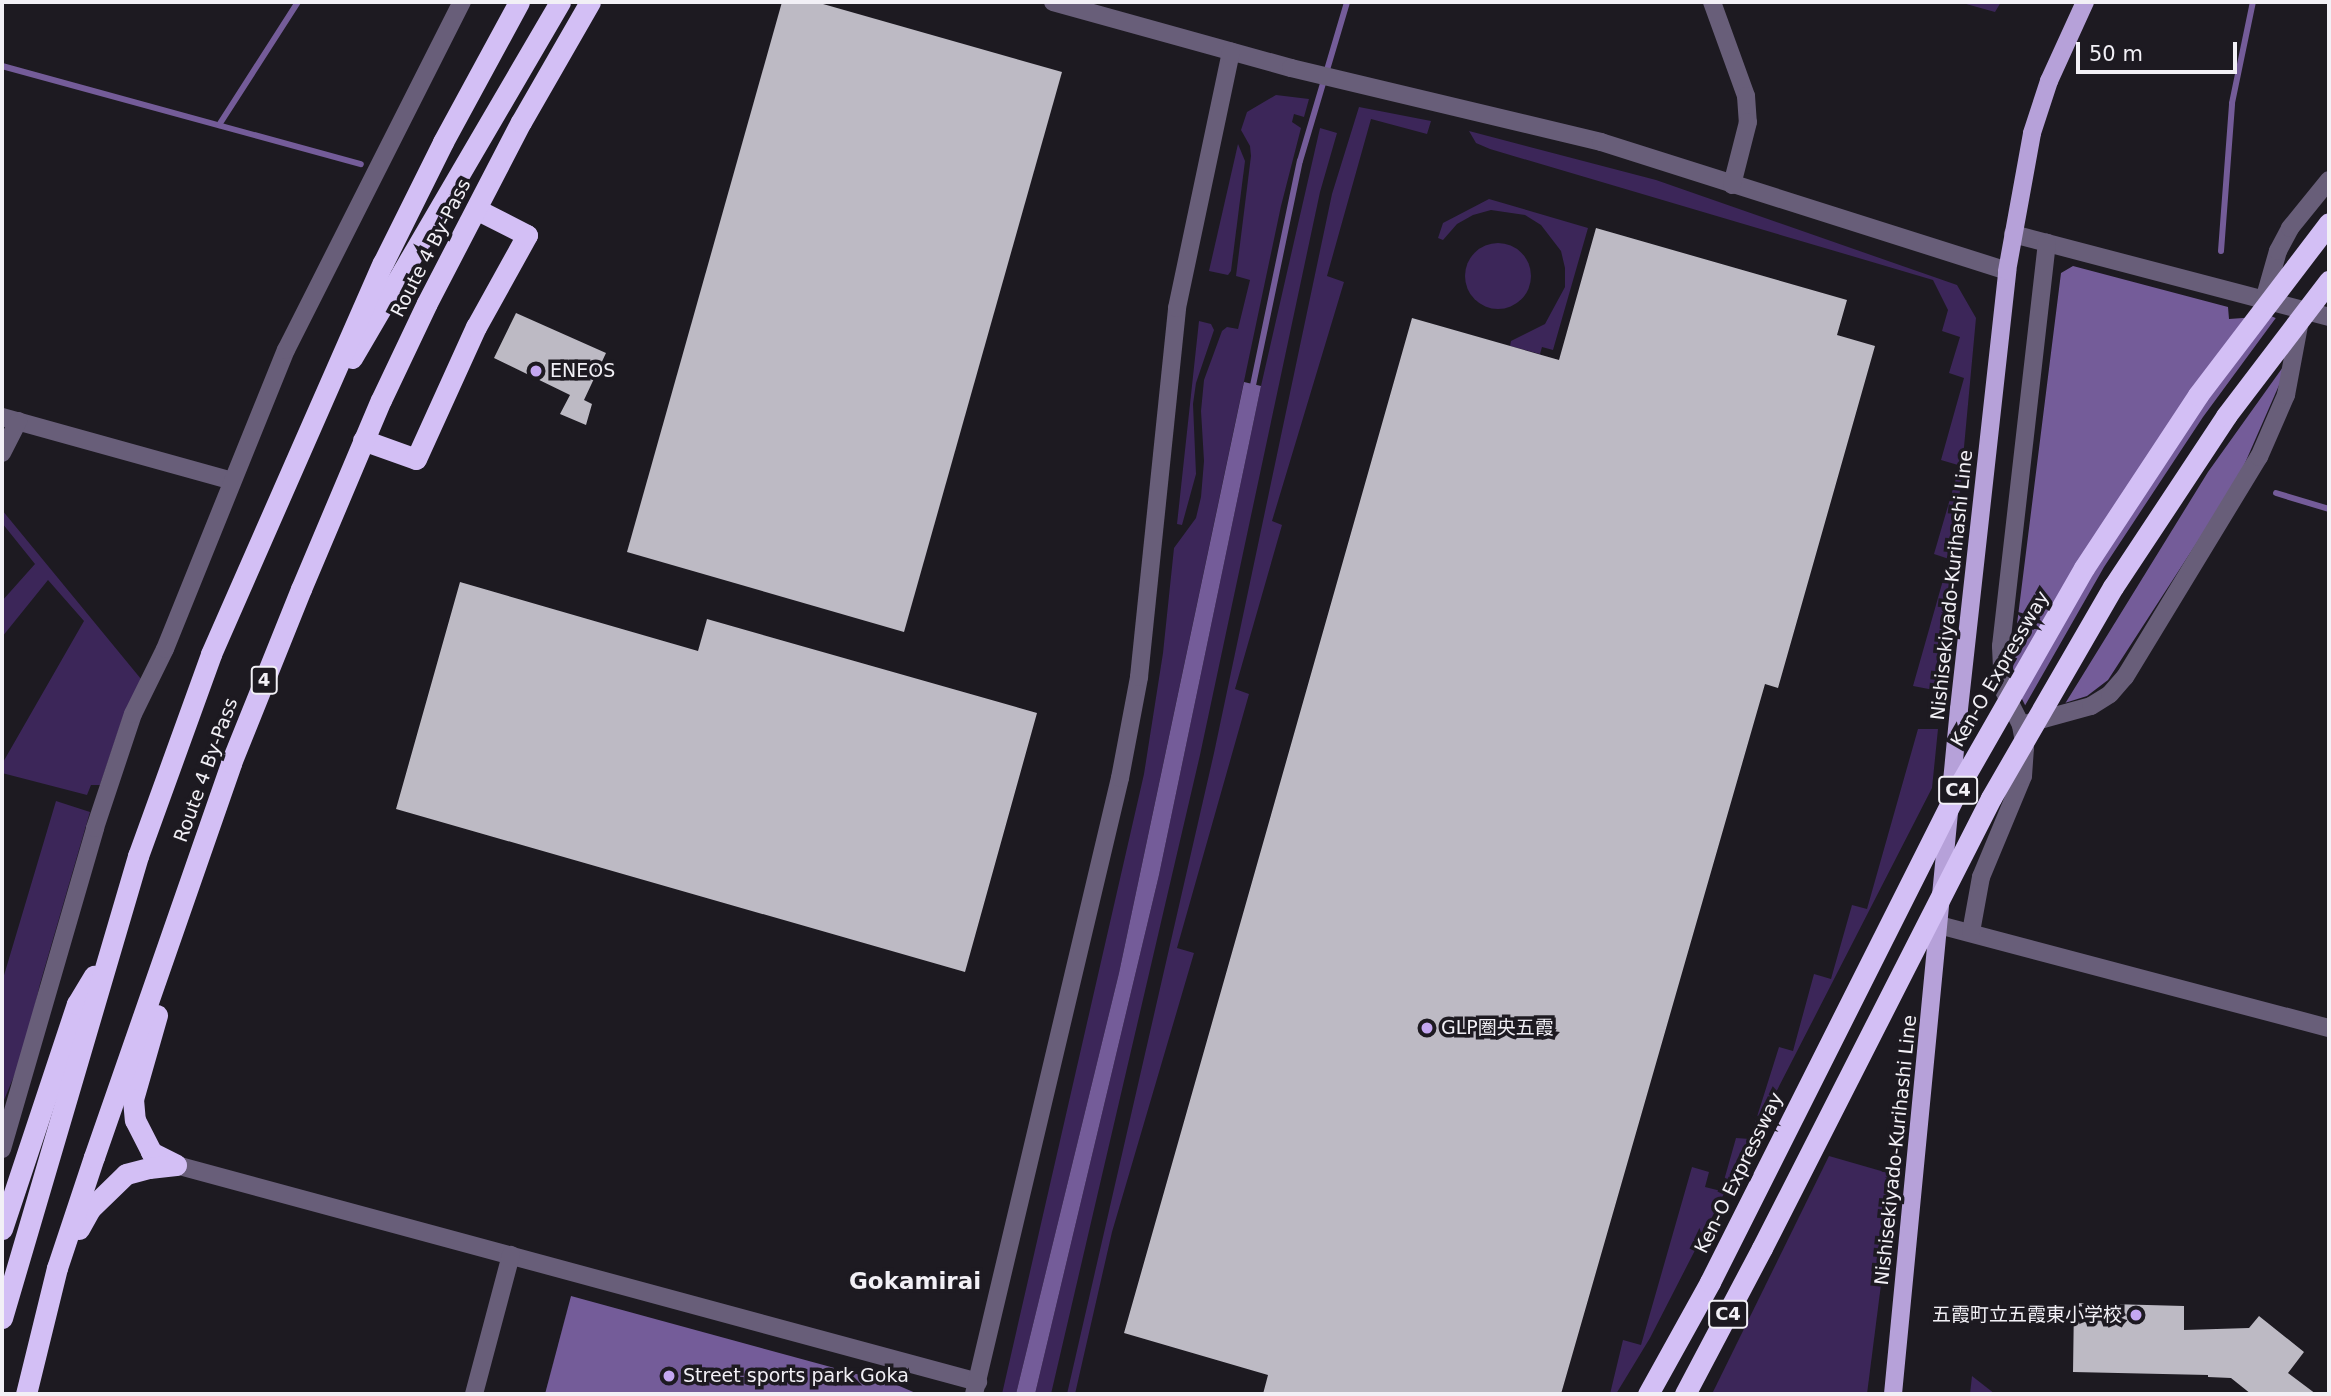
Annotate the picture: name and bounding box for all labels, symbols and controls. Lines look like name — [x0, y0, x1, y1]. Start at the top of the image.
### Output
scale bar — [2079, 28, 2240, 72]
text: 50 m — [2089, 42, 2143, 66]
street label: Route 4 By-Pass — [386, 175, 476, 321]
place label: ENEOS — [550, 360, 615, 382]
marker: ENEOS — [528, 363, 544, 379]
street label: Nishisekiyado-Kurihashi Line — [1926, 449, 1978, 721]
street label: Ken-O Expressway — [1946, 587, 2054, 751]
road number: 4 — [250, 666, 278, 694]
street label: Route 4 By-Pass — [169, 695, 243, 845]
road number: C4 — [1937, 776, 1979, 804]
street label: Nishisekiyado-Kurihashi Line — [1870, 1014, 1922, 1286]
place label: GLP圏央五霞 — [1441, 1017, 1554, 1039]
marker: GLP圏央五霞 — [1419, 1020, 1435, 1036]
street label: Ken-O Expressway — [1690, 1089, 1788, 1257]
district label: Gokamirai — [849, 1267, 981, 1295]
road number: C4 — [1707, 1300, 1749, 1329]
place label: 五霞町立五霞東小学校 — [1932, 1304, 2122, 1326]
marker: 五霞町立五霞東小学校 — [2128, 1307, 2144, 1323]
place label: Street sports park Goka — [683, 1365, 909, 1387]
marker: Street sports park Goka — [661, 1368, 677, 1384]

